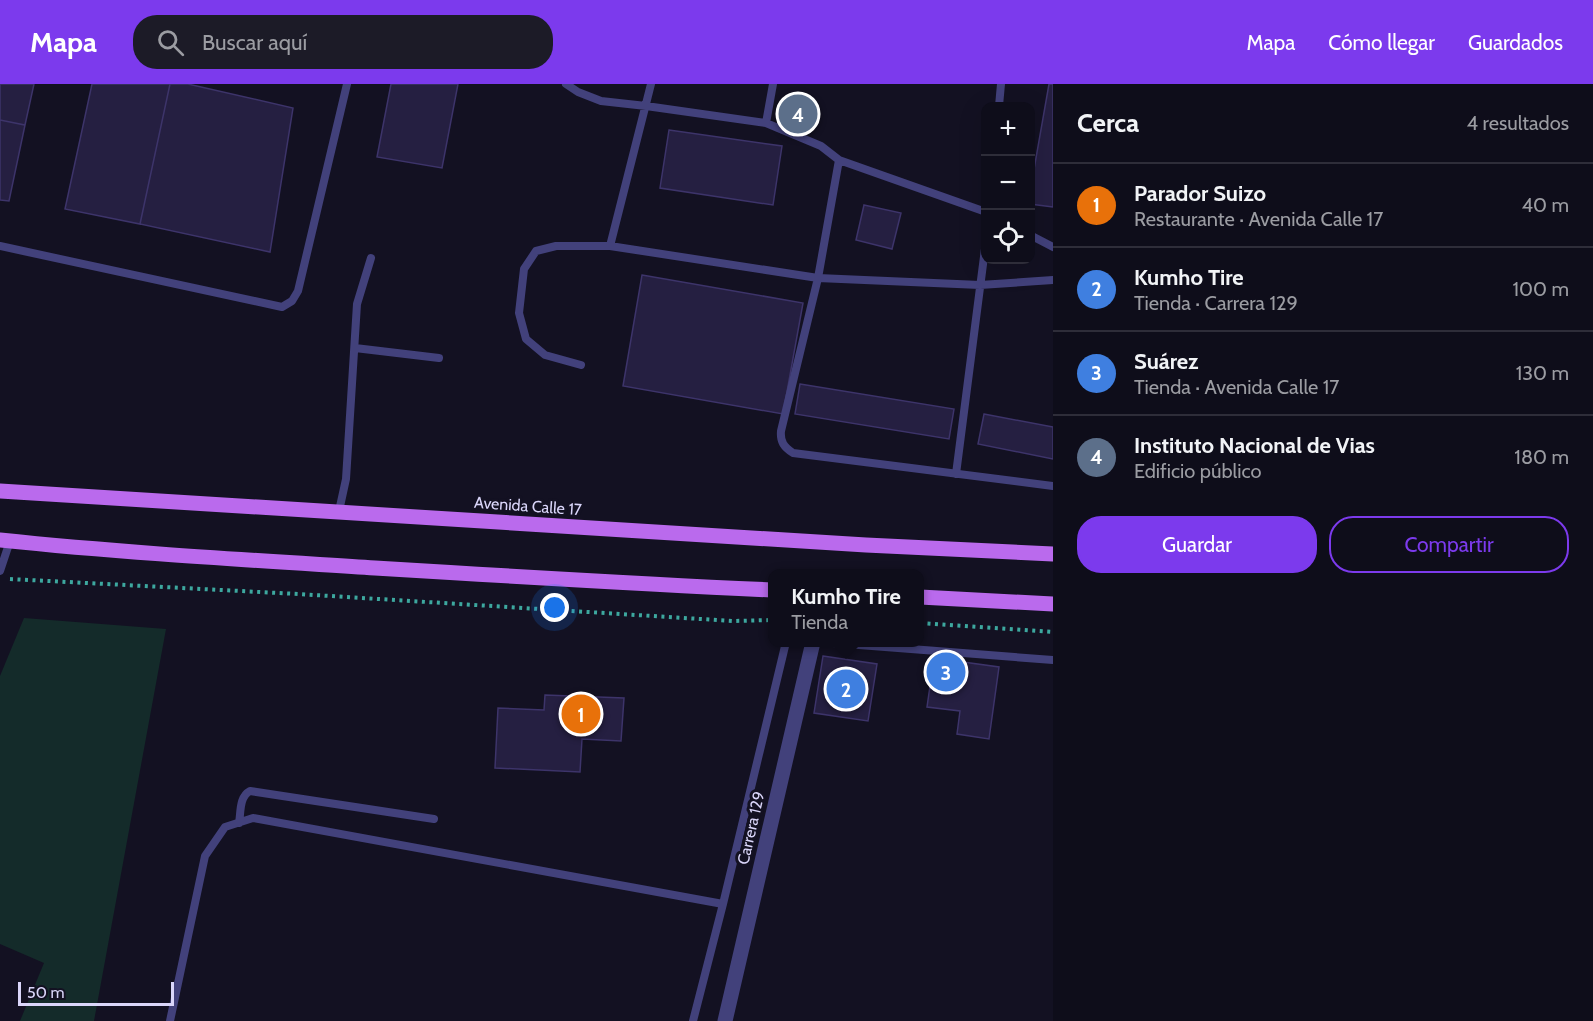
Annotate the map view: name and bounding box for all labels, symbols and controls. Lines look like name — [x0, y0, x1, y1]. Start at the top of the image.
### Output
search box — [133, 15, 553, 69]
text: Mapa — [30, 25, 97, 59]
icon: search — [154, 26, 187, 59]
text: Buscar aquí — [202, 29, 307, 56]
text: Mapa — [1247, 30, 1295, 55]
text: Cómo llegar — [1328, 30, 1435, 55]
text: Guardados — [1468, 30, 1563, 55]
pin: 4 — [778, 92, 818, 136]
map controls — [981, 102, 1035, 264]
button: + — [981, 102, 1035, 156]
text: Cerca — [1077, 107, 1139, 139]
text: 4 resultados — [1467, 111, 1569, 135]
button: − — [981, 156, 1035, 210]
text: Parador Suizo — [1134, 180, 1266, 207]
text: 1 — [1093, 193, 1100, 217]
text: 40 m — [1521, 193, 1569, 217]
text: Restaurante · Avenida Calle 17 — [1134, 207, 1383, 231]
button: locate — [981, 210, 1035, 264]
text: Kumho Tire — [1134, 264, 1244, 291]
text: 2 — [1091, 277, 1102, 301]
text: 100 m — [1513, 277, 1569, 301]
text: Tienda · Carrera 129 — [1134, 291, 1298, 315]
text: Suárez — [1134, 348, 1199, 375]
text: 3 — [1091, 361, 1102, 385]
text: 130 m — [1516, 361, 1569, 385]
text: Tienda · Avenida Calle 17 — [1134, 375, 1339, 399]
text: Instituto Nacional de Vias — [1134, 432, 1375, 459]
text: 4 — [1090, 445, 1103, 469]
text: 180 m — [1514, 445, 1569, 469]
text: Edificio público — [1134, 459, 1261, 483]
street label: Avenida Calle 17 — [474, 493, 582, 519]
button: Guardar — [1077, 516, 1317, 573]
button: Compartir — [1329, 516, 1569, 573]
popup — [768, 569, 924, 647]
text: Kumho Tire — [791, 583, 901, 610]
your location — [540, 593, 569, 622]
text: Tienda — [791, 610, 848, 634]
pin: 3 — [926, 650, 966, 694]
pin: 2 — [826, 666, 866, 712]
pin: 1 — [562, 692, 600, 736]
street label: Carrera 129 — [733, 790, 769, 866]
scale bar — [18, 979, 174, 1006]
text: 50 m — [27, 983, 64, 1002]

